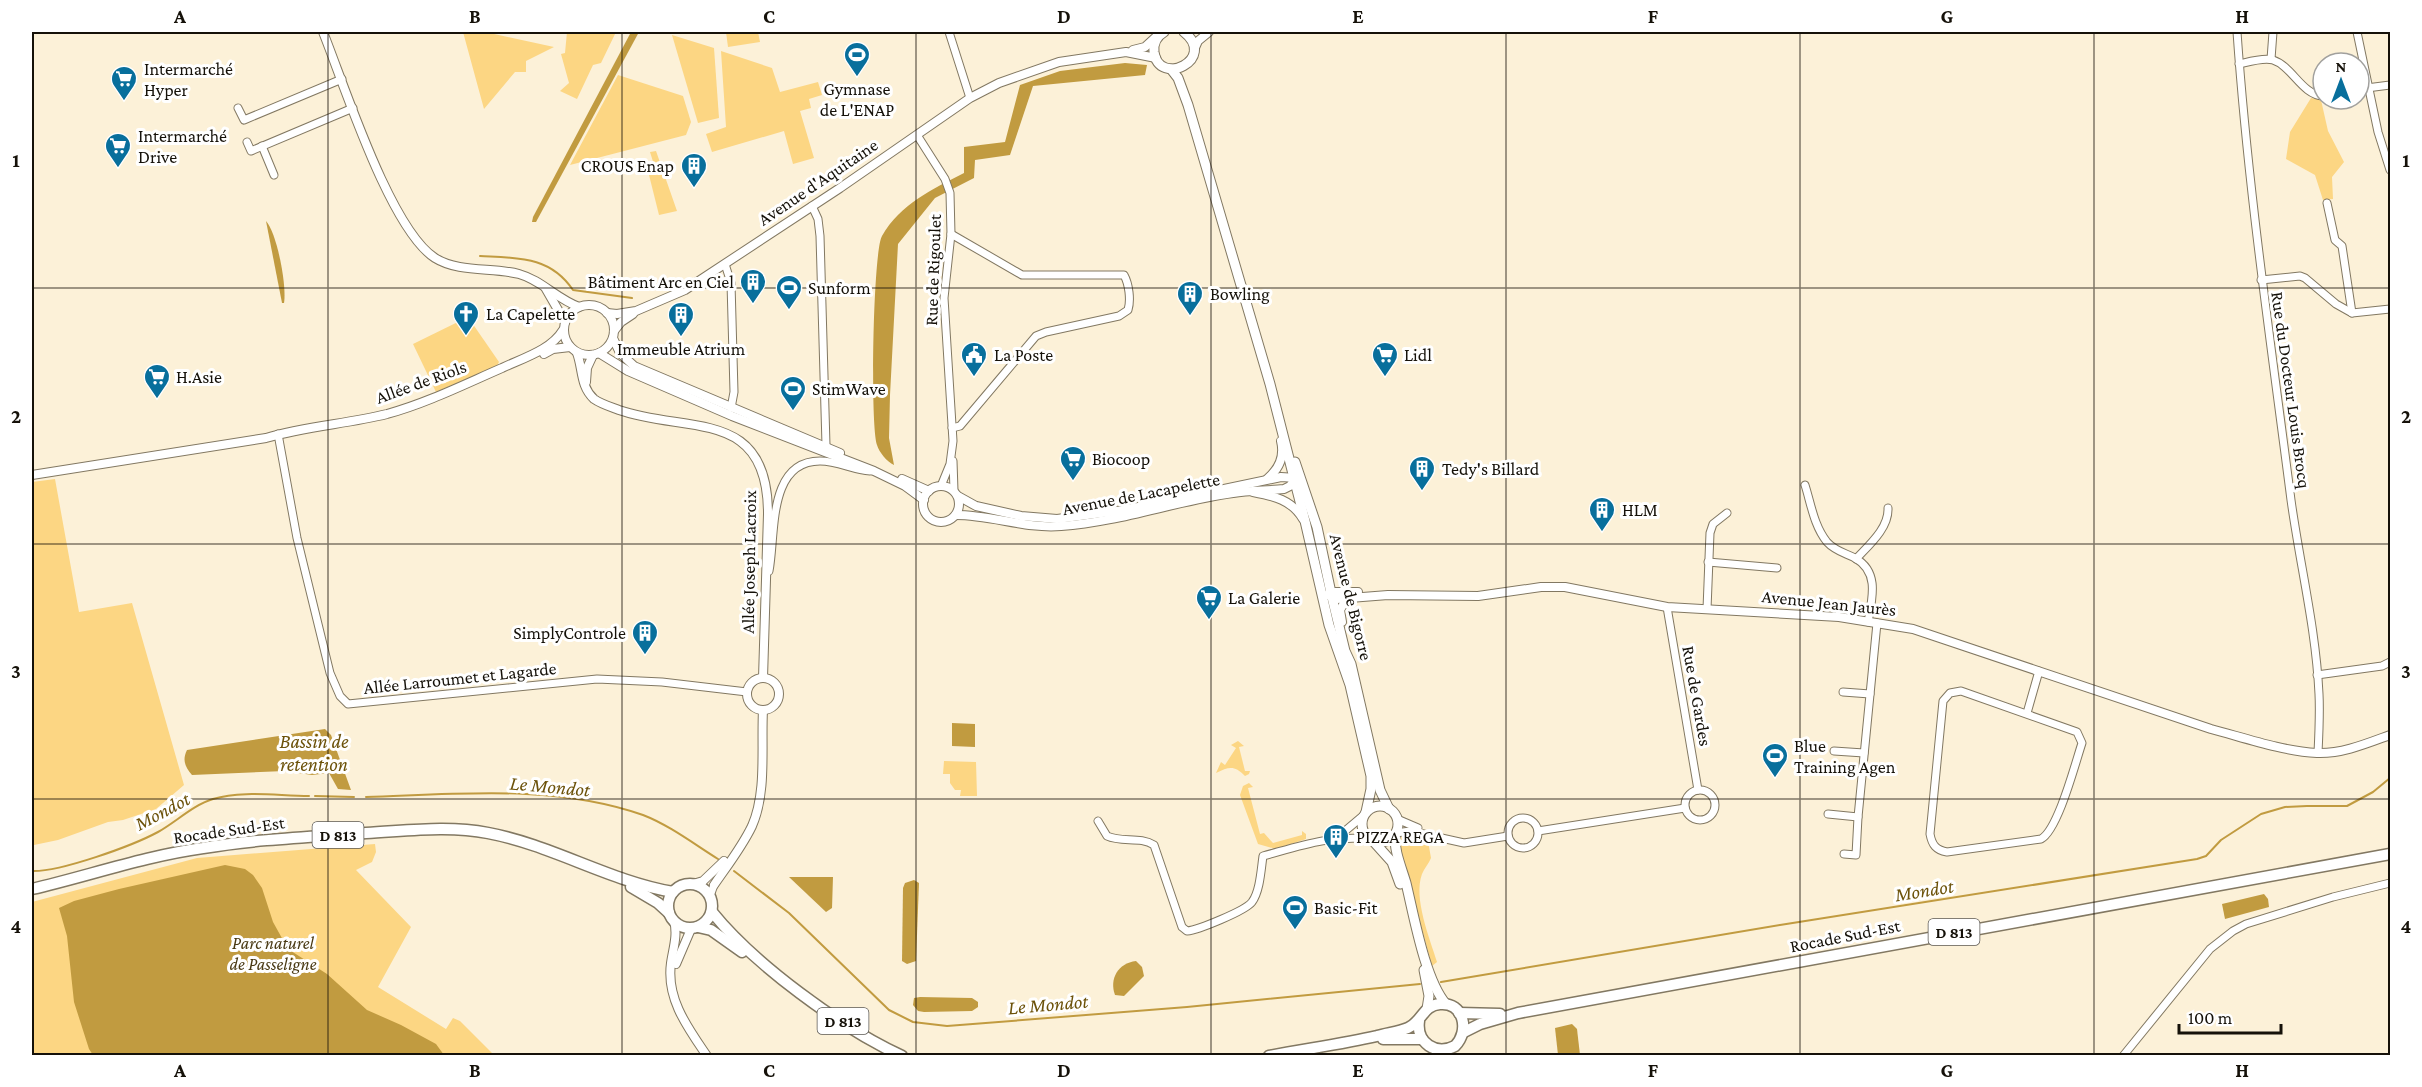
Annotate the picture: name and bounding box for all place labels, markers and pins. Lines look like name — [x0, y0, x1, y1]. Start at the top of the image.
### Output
sports icon: Gymnase de L'ENAP — [842, 40, 872, 78]
place label: Intermarché Hyper — [144, 59, 233, 100]
supermarket icon: Intermarché Hyper — [109, 64, 139, 102]
place label: Gymnase de L'ENAP — [820, 79, 894, 120]
place label: Intermarché Drive — [138, 126, 227, 167]
supermarket icon: Intermarché Drive — [103, 131, 133, 169]
building icon: CROUS Enap — [679, 151, 709, 189]
place label: CROUS Enap — [581, 156, 674, 176]
building icon: Bâtiment Arc en Ciel — [738, 267, 768, 305]
place label: Bâtiment Arc en Ciel — [588, 272, 734, 292]
sports icon: Sunform — [774, 273, 804, 311]
place label: Sunform — [808, 278, 871, 298]
building icon: Bowling — [1175, 279, 1205, 317]
place label: Bowling — [1210, 284, 1270, 304]
church icon: La Capelette — [451, 299, 481, 337]
building icon: Immeuble Atrium — [666, 300, 696, 338]
place label: La Capelette — [486, 304, 575, 324]
place label: Immeuble Atrium — [617, 339, 746, 359]
public building icon: La Poste — [959, 340, 989, 378]
supermarket icon: Lidl — [1370, 340, 1400, 378]
place label: La Poste — [994, 345, 1053, 365]
place label: Lidl — [1404, 345, 1432, 365]
supermarket icon: H.Asie — [142, 362, 172, 400]
place label: H.Asie — [176, 367, 222, 387]
sports icon: StimWave — [778, 374, 808, 412]
place label: StimWave — [812, 379, 886, 399]
supermarket icon: Biocoop — [1058, 444, 1088, 482]
place label: Biocoop — [1092, 449, 1150, 469]
building icon: Tedy's Billard — [1407, 454, 1437, 492]
place label: Tedy's Billard — [1442, 459, 1540, 479]
building icon: HLM — [1587, 495, 1617, 533]
place label: HLM — [1622, 500, 1658, 520]
supermarket icon: La Galerie — [1194, 583, 1224, 621]
place label: La Galerie — [1228, 588, 1300, 608]
building icon: SimplyControle — [630, 618, 660, 656]
place label: SimplyControle — [513, 623, 626, 643]
place label: Blue Training Agen — [1794, 736, 1896, 777]
sports icon: Blue Training Agen — [1760, 741, 1790, 779]
building icon: PIZZA REGA — [1321, 822, 1351, 860]
place label: PIZZA REGA — [1356, 827, 1445, 847]
sports icon: Basic-Fit — [1280, 893, 1310, 931]
place label: Basic-Fit — [1314, 898, 1378, 918]

